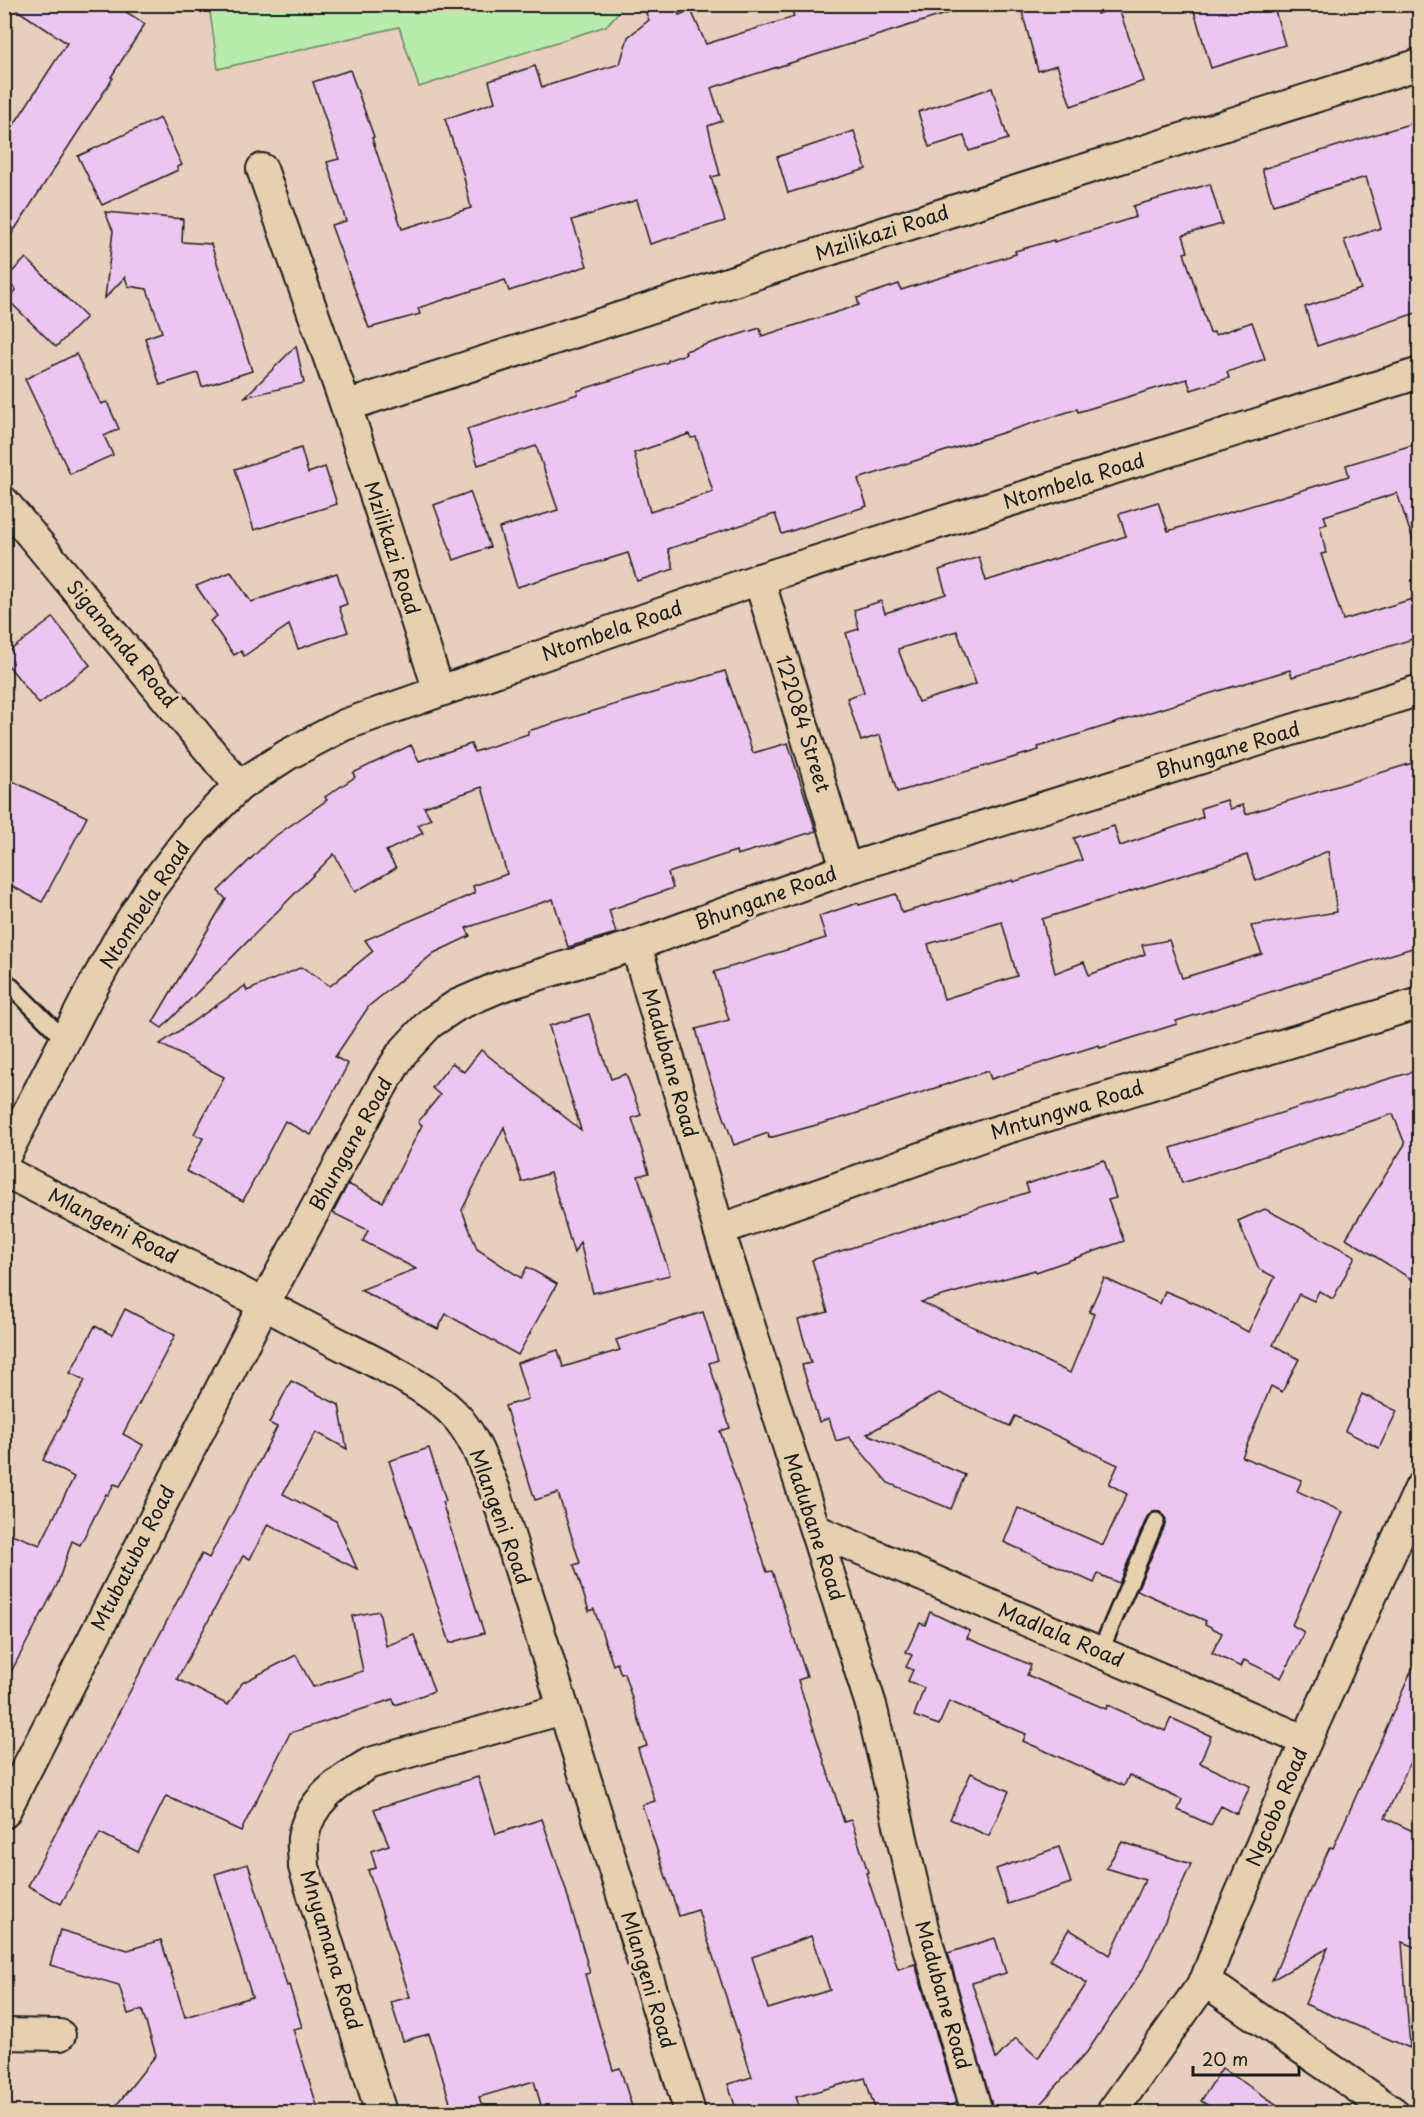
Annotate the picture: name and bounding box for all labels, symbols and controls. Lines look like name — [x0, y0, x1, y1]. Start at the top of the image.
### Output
street label: Mzilikazi Road — [811, 196, 952, 268]
street label: Ntombela Road — [999, 444, 1148, 516]
street label: Mzilikazi Road — [357, 477, 429, 618]
street label: Sigananda Road — [60, 573, 185, 714]
street label: Ntombela Road — [537, 592, 686, 668]
street label: 122084 Street — [769, 652, 839, 796]
street label: Bhungane Road — [1152, 713, 1303, 785]
street label: Ntombela Road — [92, 835, 197, 974]
street label: Bhungane Road — [690, 857, 841, 937]
street label: Madubane Road — [635, 985, 707, 1141]
street label: Bhungane Road — [301, 1071, 399, 1216]
street label: Mntungwa Road — [987, 1072, 1147, 1147]
street label: Mlangeni Road — [43, 1179, 184, 1271]
street label: Mlangeni Road — [463, 1445, 539, 1589]
street label: Madubane Road — [777, 1449, 853, 1605]
street label: Mtubatuba Road — [83, 1480, 182, 1635]
street label: Madlala Road — [994, 1594, 1129, 1674]
street label: Ngcobo Road — [1238, 1743, 1315, 1871]
street label: Mnyamana Road — [293, 1866, 371, 2033]
street label: Mlangeni Road — [614, 1907, 684, 2052]
street label: Madubane Road — [908, 1917, 980, 2073]
scale bar — [1193, 2039, 1300, 2077]
text: 20 m — [1202, 2045, 1248, 2072]

